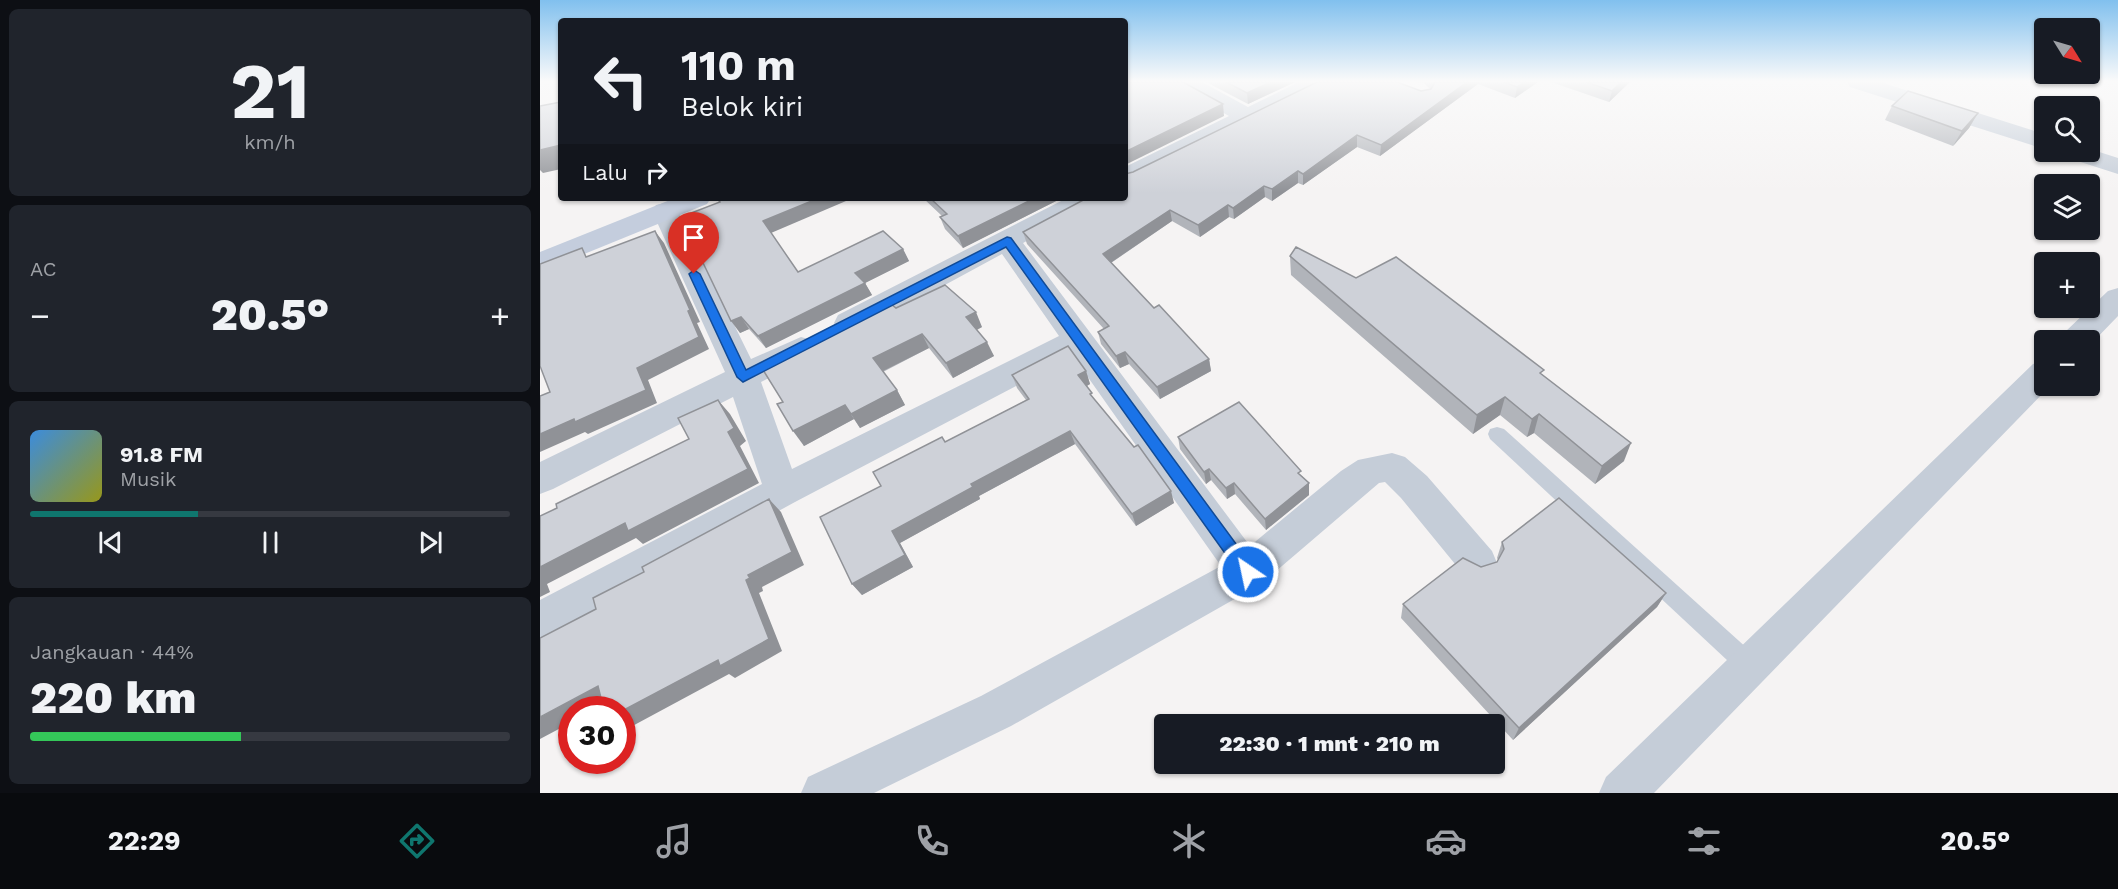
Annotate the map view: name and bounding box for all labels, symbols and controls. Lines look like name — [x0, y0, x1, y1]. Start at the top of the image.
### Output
north arrow — [2034, 18, 2100, 84]
map controls — [2034, 18, 2100, 396]
text: 110 m — [681, 41, 796, 90]
icon: left — [582, 42, 660, 120]
text: 21 — [230, 45, 310, 137]
text: Belok kiri — [681, 91, 803, 123]
button: search — [2034, 96, 2100, 162]
text: km/h — [244, 130, 296, 154]
icon: right — [640, 156, 673, 189]
text: Lalu — [582, 160, 628, 185]
button: layers — [2034, 174, 2100, 240]
pin — [668, 212, 719, 274]
icon: arrive — [677, 221, 710, 254]
button: + — [2034, 252, 2100, 318]
text: AC — [30, 257, 56, 281]
text: 20.5° — [211, 288, 329, 341]
text: − — [30, 296, 50, 335]
text: + — [490, 296, 510, 335]
button: − — [2034, 330, 2100, 396]
text: 91.8 FM — [120, 442, 203, 467]
text: Musik — [120, 467, 176, 491]
icon: previous — [94, 526, 127, 559]
icon: pause — [254, 526, 287, 559]
icon: next — [414, 526, 447, 559]
position arrow — [1216, 540, 1280, 604]
text: Jangkauan · 44% — [30, 640, 194, 664]
text: 220 km — [30, 671, 196, 724]
speed limit sign: 30 — [558, 696, 636, 774]
text: 22:30 · 1 mnt · 210 m — [1219, 731, 1440, 756]
icon: directions — [396, 820, 438, 862]
icon: music — [653, 820, 695, 862]
icon: phone — [911, 820, 953, 862]
icon: climate — [1168, 820, 1210, 862]
icon: car — [1425, 820, 1467, 862]
icon: filters — [1683, 820, 1725, 862]
text: 22:29 — [108, 825, 181, 857]
text: 20.5° — [1940, 825, 2010, 857]

